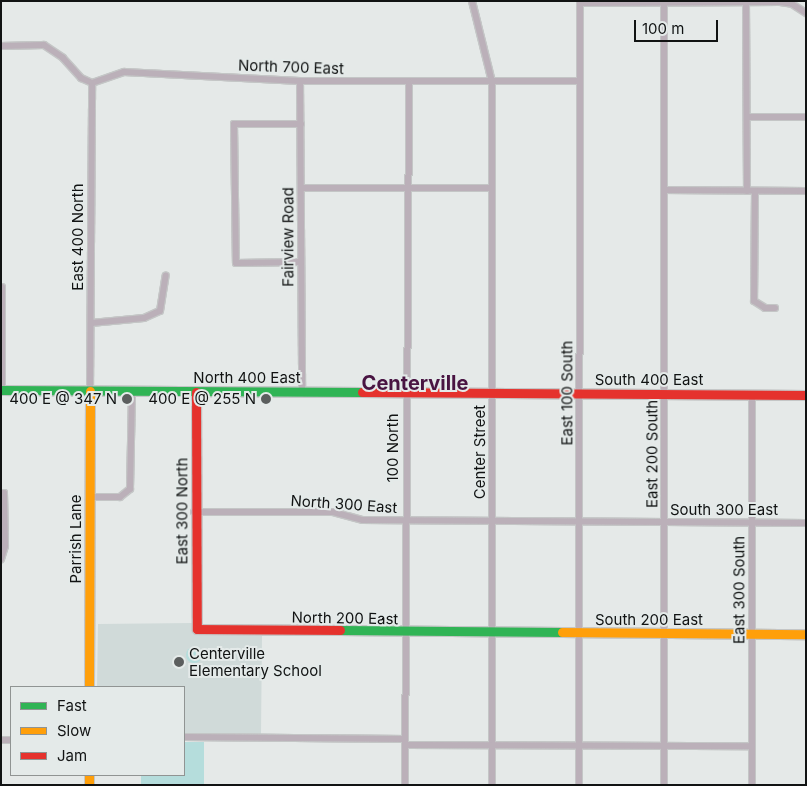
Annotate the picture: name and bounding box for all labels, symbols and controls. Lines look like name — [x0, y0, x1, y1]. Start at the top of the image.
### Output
scale bar — [637, 10, 721, 42]
text: 100 m — [642, 19, 684, 38]
street label: North 700 East — [238, 56, 344, 78]
street label: East 400 North — [69, 183, 87, 291]
street label: Fairview Road — [279, 187, 297, 287]
street label: East 100 South — [558, 341, 576, 445]
street label: North 400 East — [193, 369, 301, 387]
district label: Centerville — [362, 371, 468, 395]
street label: South 400 East — [595, 371, 703, 389]
place label: 400 E @ 347 N — [9, 390, 117, 408]
place label: 400 E @ 255 N — [148, 390, 256, 408]
marker: 400 E @ 347 N — [121, 393, 133, 405]
marker: 400 E @ 255 N — [260, 393, 272, 405]
street label: East 200 South — [643, 400, 661, 508]
street label: Center Street — [471, 405, 489, 499]
street label: 100 North — [384, 413, 402, 483]
street label: East 300 North — [173, 458, 191, 564]
street label: North 300 East — [290, 491, 398, 517]
street label: Parrish Lane — [67, 495, 85, 583]
street label: South 300 East — [670, 501, 778, 519]
street label: East 300 South — [730, 536, 748, 644]
street label: North 200 East — [291, 608, 399, 628]
street label: South 200 East — [595, 611, 703, 629]
place label: Centerville Elementary School — [189, 644, 322, 679]
marker: Centerville Elementary School — [173, 656, 185, 668]
legend — [10, 686, 185, 776]
text: Fast — [57, 696, 87, 715]
text: Slow — [57, 721, 91, 740]
text: Jam — [57, 746, 87, 765]

